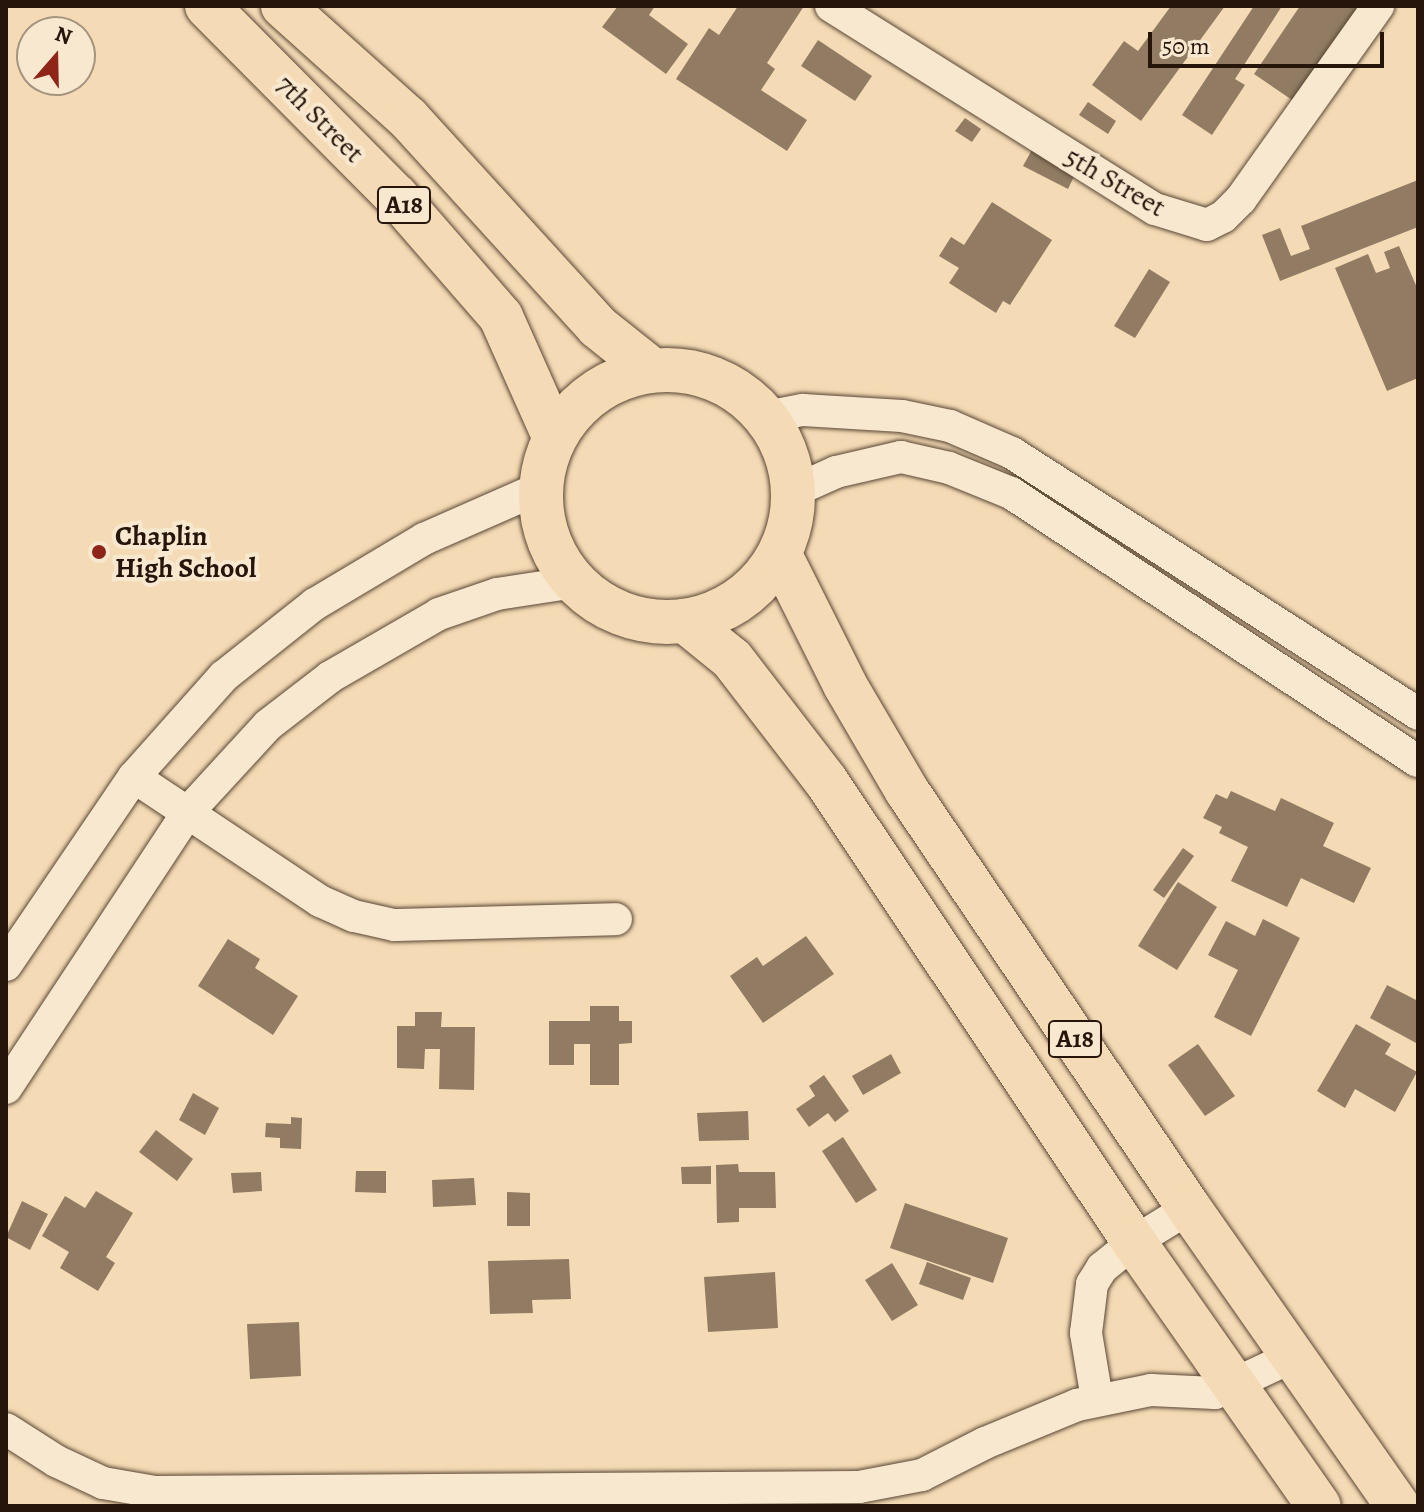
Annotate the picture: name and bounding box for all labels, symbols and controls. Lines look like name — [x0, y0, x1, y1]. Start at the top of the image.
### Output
north arrow — [16, 16, 96, 96]
scale bar — [1152, 16, 1388, 66]
text: N — [51, 18, 76, 52]
text: 50 m — [1162, 30, 1210, 62]
street label: 7th Street — [269, 68, 371, 170]
street label: 5th Street — [1059, 140, 1171, 224]
road number: A18 — [376, 183, 432, 227]
place label: Chaplin High School — [115, 519, 256, 585]
marker: Chaplin High School — [90, 543, 108, 561]
road number: A18 — [1047, 1017, 1103, 1061]

